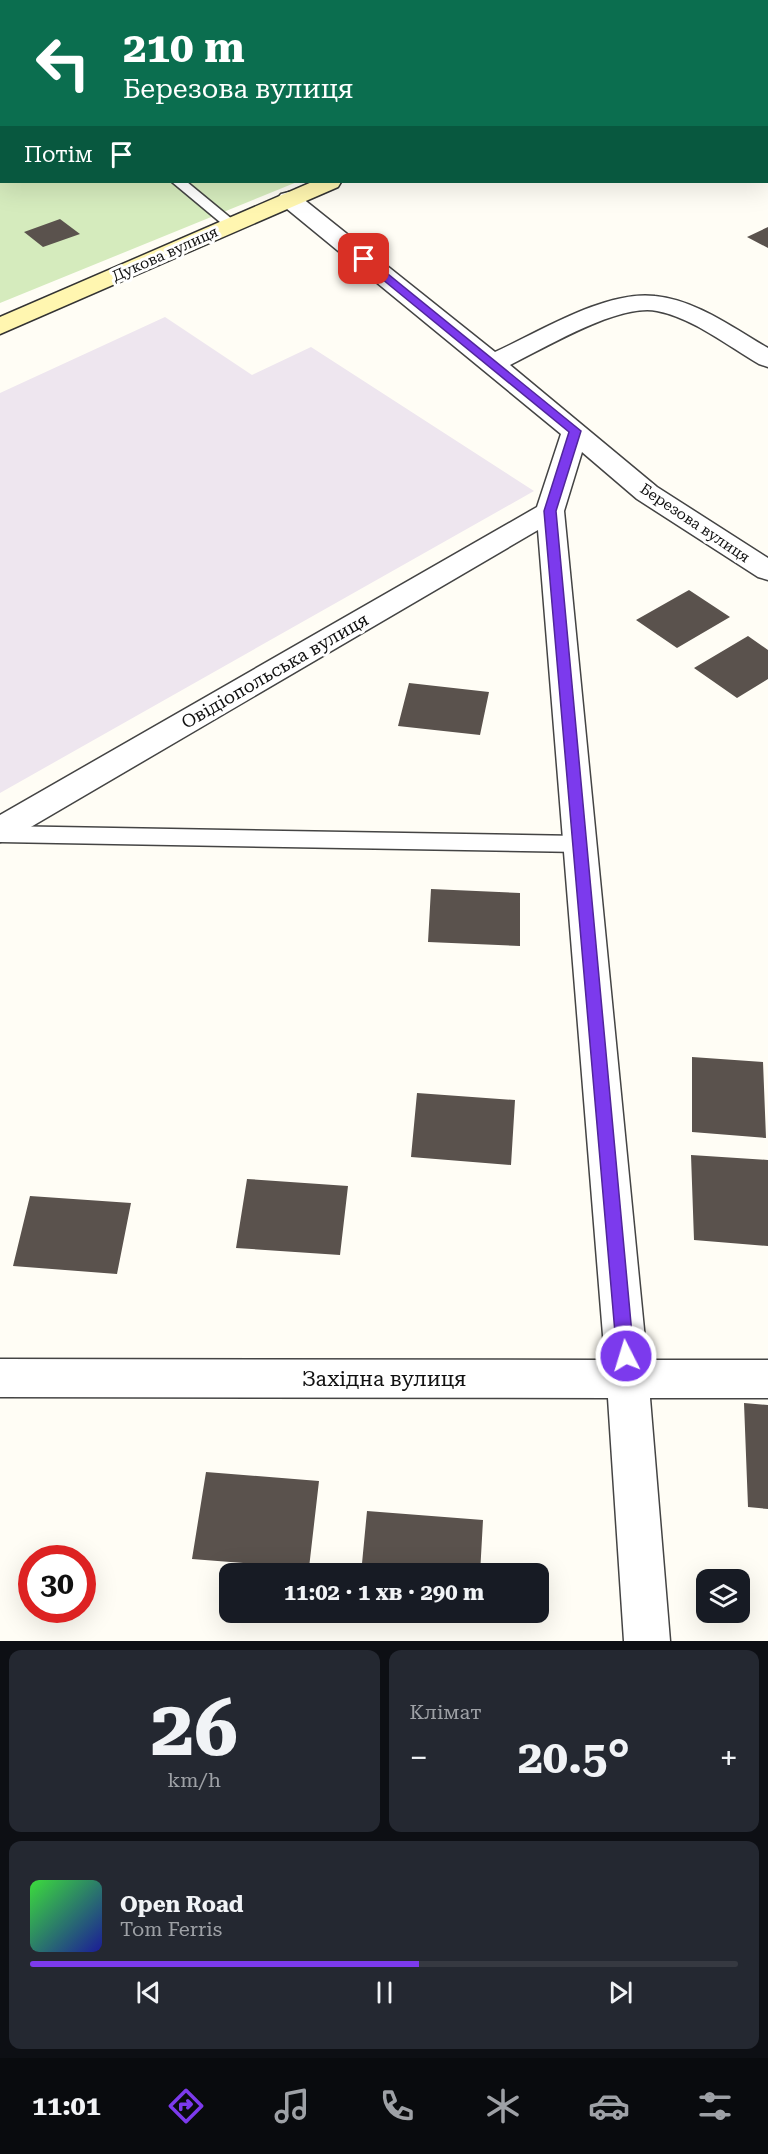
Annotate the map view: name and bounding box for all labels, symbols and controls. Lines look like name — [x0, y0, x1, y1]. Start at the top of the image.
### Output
text: 210 m — [123, 23, 245, 72]
icon: left — [24, 24, 102, 102]
text: Березова вулиця — [123, 73, 354, 105]
icon: arrive — [105, 138, 138, 171]
text: Потім — [24, 142, 93, 167]
street label: Дукова вулиця — [109, 223, 221, 285]
pin — [338, 233, 389, 284]
icon: arrive — [347, 242, 380, 275]
street label: Березова вулиця — [637, 480, 753, 566]
street label: Овідіопольська вулиця — [177, 608, 372, 733]
position arrow — [594, 1324, 658, 1388]
street label: Західна вулиця — [302, 1367, 466, 1391]
speed limit sign: 30 — [18, 1545, 96, 1623]
map controls — [696, 1569, 750, 1623]
button: layers — [696, 1569, 750, 1623]
text: 11:02 · 1 хв · 290 m — [284, 1580, 484, 1605]
text: 26 — [151, 1683, 238, 1774]
text: Клімат — [410, 1700, 482, 1724]
text: 20.5° — [518, 1731, 630, 1784]
text: − — [410, 1738, 428, 1777]
text: + — [720, 1738, 738, 1777]
text: km/h — [167, 1768, 221, 1792]
text: Open Road — [120, 1892, 243, 1917]
text: Tom Ferris — [120, 1917, 222, 1941]
icon: previous — [132, 1976, 165, 2009]
icon: pause — [368, 1976, 401, 2009]
icon: next — [604, 1976, 637, 2009]
icon: directions — [165, 2085, 207, 2127]
icon: music — [271, 2085, 313, 2127]
icon: phone — [376, 2085, 418, 2127]
icon: climate — [482, 2085, 524, 2127]
icon: car — [588, 2085, 630, 2127]
icon: filters — [694, 2085, 736, 2127]
text: 11:01 — [32, 2090, 101, 2122]

